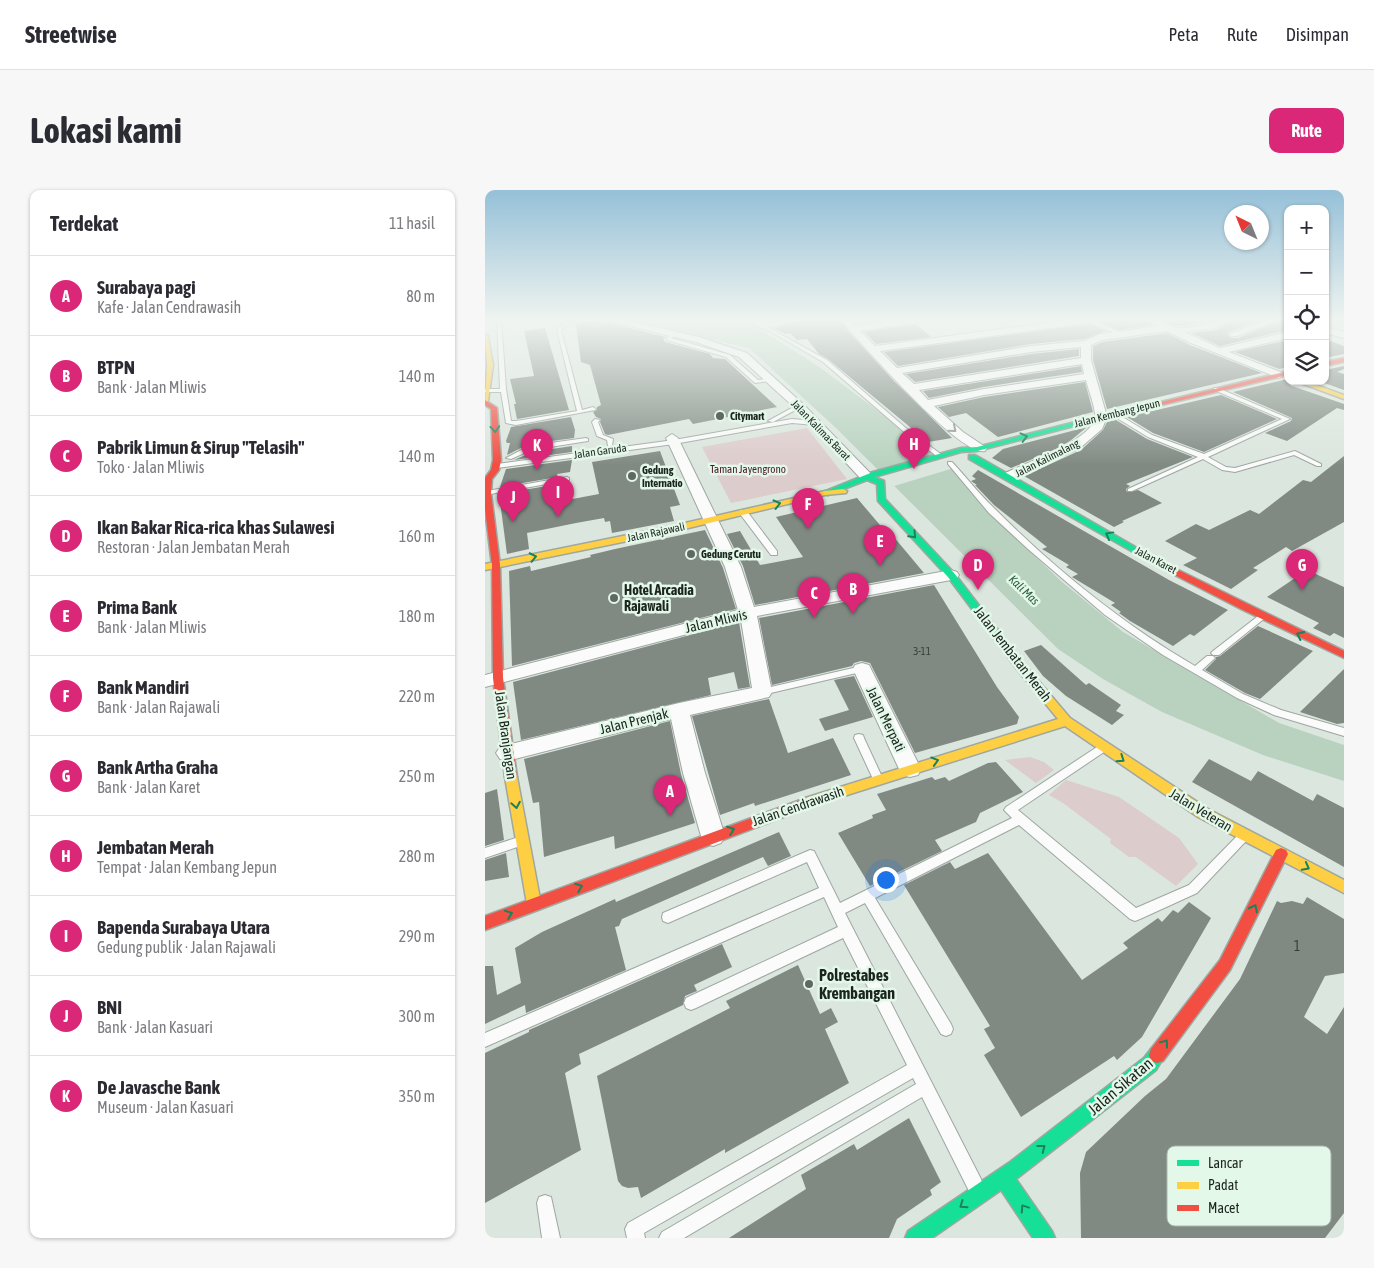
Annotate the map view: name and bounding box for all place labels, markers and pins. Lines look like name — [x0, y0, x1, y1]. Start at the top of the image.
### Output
marker: Citymart — [714, 410, 726, 422]
place label: Citymart — [730, 410, 765, 422]
pin: H — [898, 428, 930, 469]
pin: K — [521, 429, 553, 470]
place label: Gedung Internatio — [642, 464, 683, 489]
marker: Gedung Internatio — [626, 470, 638, 482]
pin: I — [542, 476, 574, 517]
pin: J — [497, 481, 529, 522]
pin: F — [792, 488, 824, 529]
pin: E — [864, 525, 896, 566]
marker: Gedung Cerutu — [685, 548, 697, 560]
place label: Gedung Cerutu — [701, 548, 761, 560]
pin: D — [962, 549, 994, 590]
pin: G — [1286, 549, 1318, 590]
pin: B — [837, 573, 869, 614]
pin: C — [798, 577, 830, 618]
place label: Hotel Arcadia Rajawali — [624, 582, 694, 614]
marker: Hotel Arcadia Rajawali — [608, 592, 620, 604]
pin: A — [654, 775, 686, 816]
place label: Polrestabes Krembangan — [819, 966, 895, 1002]
marker: Polrestabes Krembangan — [803, 978, 815, 990]

